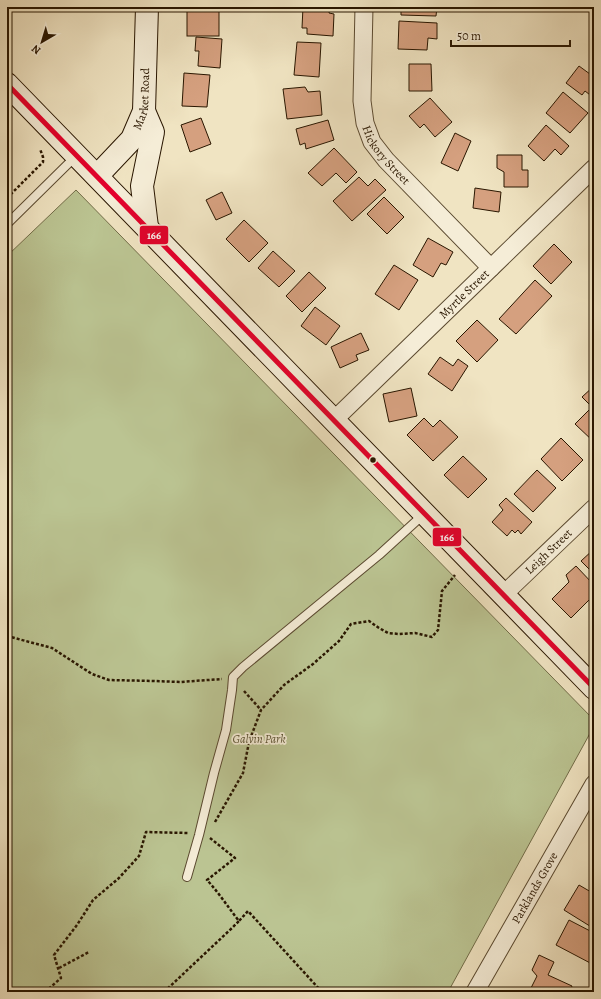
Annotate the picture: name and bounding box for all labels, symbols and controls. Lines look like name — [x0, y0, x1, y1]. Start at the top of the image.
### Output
north arrow — [22, 22, 62, 62]
scale bar — [451, 22, 570, 48]
text: 50 m — [457, 28, 481, 44]
text: N — [28, 41, 44, 58]
street label: Market Road — [129, 67, 153, 132]
street label: Hickory Street — [359, 123, 414, 188]
line badge: 166 — [139, 225, 169, 245]
text: 166 — [147, 228, 161, 243]
street label: Myrtle Street — [435, 266, 493, 322]
unlabelled marker — [368, 455, 378, 465]
street label: Leigh Street — [522, 525, 576, 578]
line badge: 166 — [432, 527, 462, 547]
text: 166 — [440, 530, 454, 545]
park label: Galvin Park — [232, 731, 286, 747]
street label: Parklands Grove — [508, 849, 561, 926]

